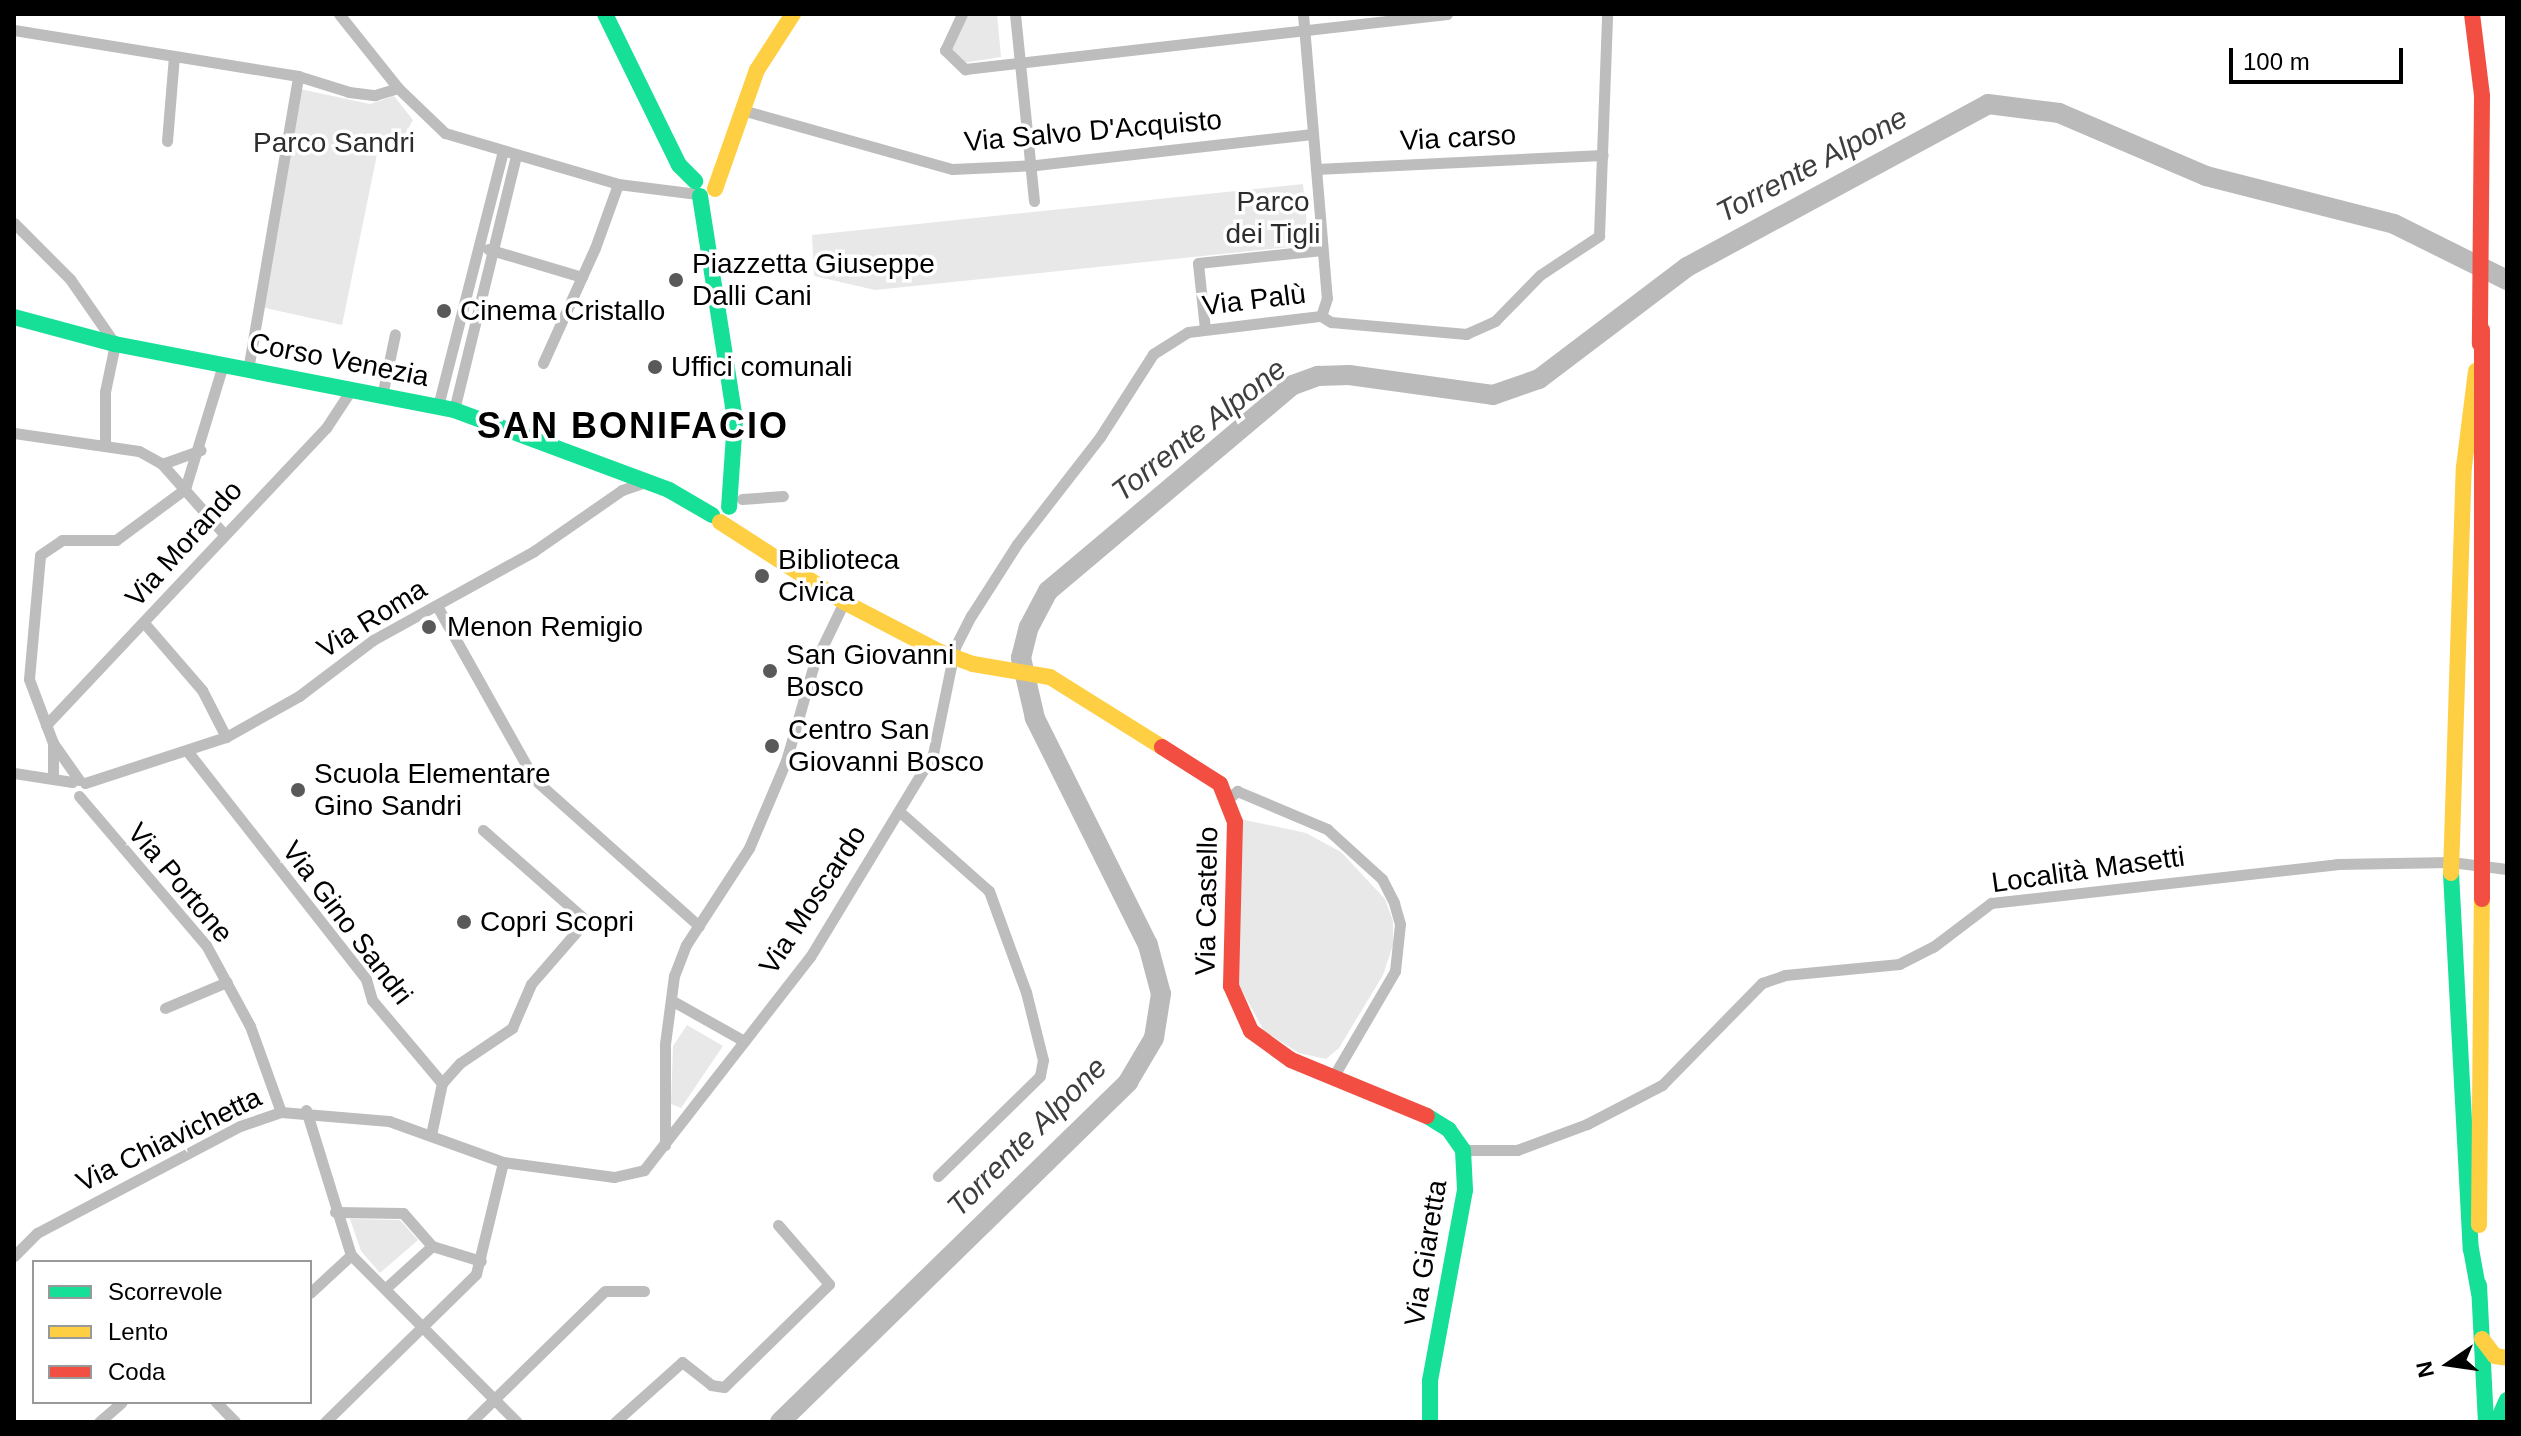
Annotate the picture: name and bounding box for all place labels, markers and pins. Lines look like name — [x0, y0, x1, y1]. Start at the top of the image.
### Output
place label: Piazzetta Giuseppe Dalli Cani — [692, 247, 935, 313]
marker: Piazzetta Giuseppe Dalli Cani — [667, 271, 685, 289]
place label: Cinema Cristallo — [460, 294, 665, 328]
marker: Cinema Cristallo — [435, 302, 453, 320]
place label: Uffici comunali — [671, 350, 853, 384]
marker: Uffici comunali — [646, 358, 664, 376]
place label: Biblioteca Civica — [778, 543, 899, 609]
marker: Biblioteca Civica — [753, 567, 771, 585]
place label: Menon Remigio — [447, 610, 643, 644]
marker: Menon Remigio — [418, 616, 440, 638]
place label: San Giovanni Bosco — [786, 638, 954, 704]
marker: San Giovanni Bosco — [761, 662, 779, 680]
place label: Centro San Giovanni Bosco — [788, 713, 984, 779]
marker: Centro San Giovanni Bosco — [763, 737, 781, 755]
place label: Scuola Elementare Gino Sandri — [314, 757, 551, 823]
marker: Scuola Elementare Gino Sandri — [289, 781, 307, 799]
place label: Copri Scopri — [480, 905, 634, 939]
marker: Copri Scopri — [455, 913, 473, 931]

